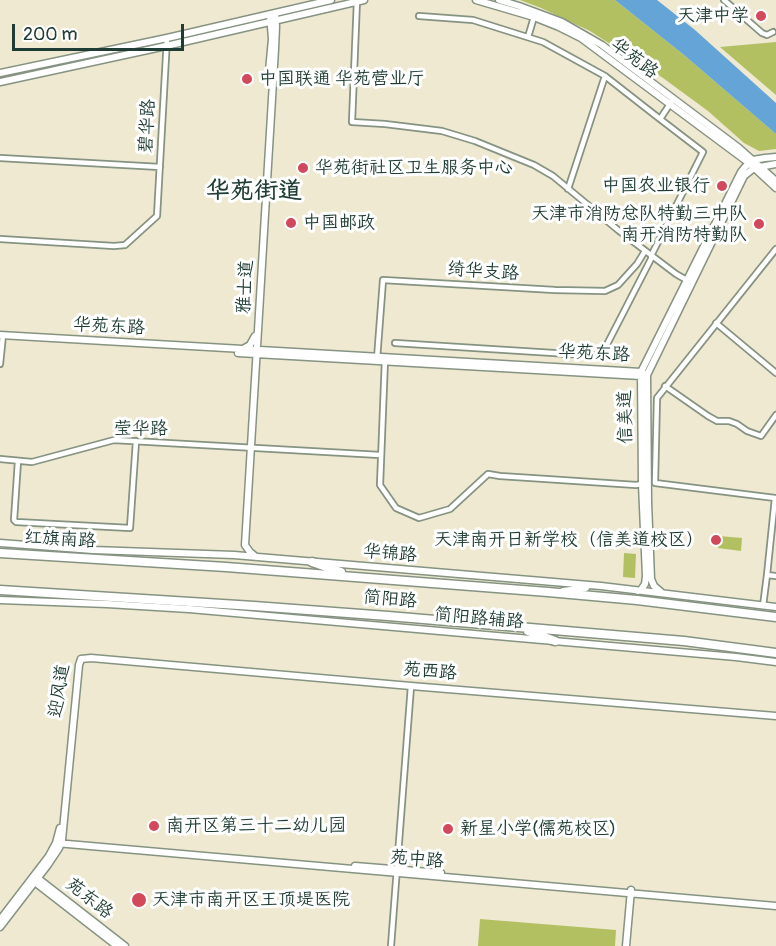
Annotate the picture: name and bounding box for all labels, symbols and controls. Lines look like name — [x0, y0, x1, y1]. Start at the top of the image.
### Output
place label: 天津中学 — [677, 5, 749, 27]
marker: 天津中学 — [754, 9, 768, 23]
scale bar — [15, 12, 188, 50]
text: 200 m — [23, 23, 78, 46]
street label: 华苑路 — [606, 34, 662, 84]
place label: 中国联通 华苑营业厅 — [259, 68, 425, 90]
marker: 中国联通 华苑营业厅 — [240, 72, 254, 86]
street label: 碧华路 — [136, 98, 160, 154]
place label: 华苑街社区卫生服务中心 — [315, 157, 513, 179]
marker: 华苑街社区卫生服务中心 — [296, 161, 310, 175]
place label: 中国农业银行 — [602, 175, 710, 197]
district label: 华苑街道 — [206, 178, 302, 206]
marker: 中国农业银行 — [715, 179, 729, 193]
place label: 天津市消防总队特勤三中队 南开消防特勤队 — [531, 203, 747, 246]
place label: 中国邮政 — [303, 212, 375, 234]
marker: 中国邮政 — [284, 216, 298, 230]
marker: 天津市消防总队特勤三中队 南开消防特勤队 — [752, 217, 766, 231]
street label: 雅士道 — [234, 259, 258, 315]
street label: 绮华支路 — [446, 259, 520, 285]
street label: 华苑东路 — [72, 314, 146, 340]
street label: 华苑东路 — [557, 341, 631, 367]
street label: 信美道 — [615, 390, 637, 444]
street label: 莹华路 — [114, 418, 168, 440]
street label: 红旗南路 — [23, 527, 97, 553]
place label: 天津南开日新学校（信美道校区） — [434, 529, 704, 551]
marker: 天津南开日新学校（信美道校区） — [709, 533, 723, 547]
street label: 华锦路 — [362, 541, 418, 567]
street label: 简阳路 — [362, 587, 418, 613]
street label: 简阳路辅路 — [433, 604, 525, 634]
street label: 苑西路 — [402, 659, 458, 685]
street label: 迎风道 — [45, 663, 75, 719]
place label: 南开区第三十二幼儿园 — [166, 815, 346, 837]
place label: 新星小学(儒苑校区) — [460, 818, 616, 840]
marker: 南开区第三十二幼儿园 — [147, 819, 161, 833]
marker: 新星小学(儒苑校区) — [441, 822, 455, 836]
street label: 苑中路 — [389, 847, 445, 873]
street label: 苑东路 — [61, 874, 117, 924]
place label: 天津市南开区王顶堤医院 — [152, 889, 350, 911]
marker: 天津市南开区王顶堤医院 — [130, 891, 148, 909]

